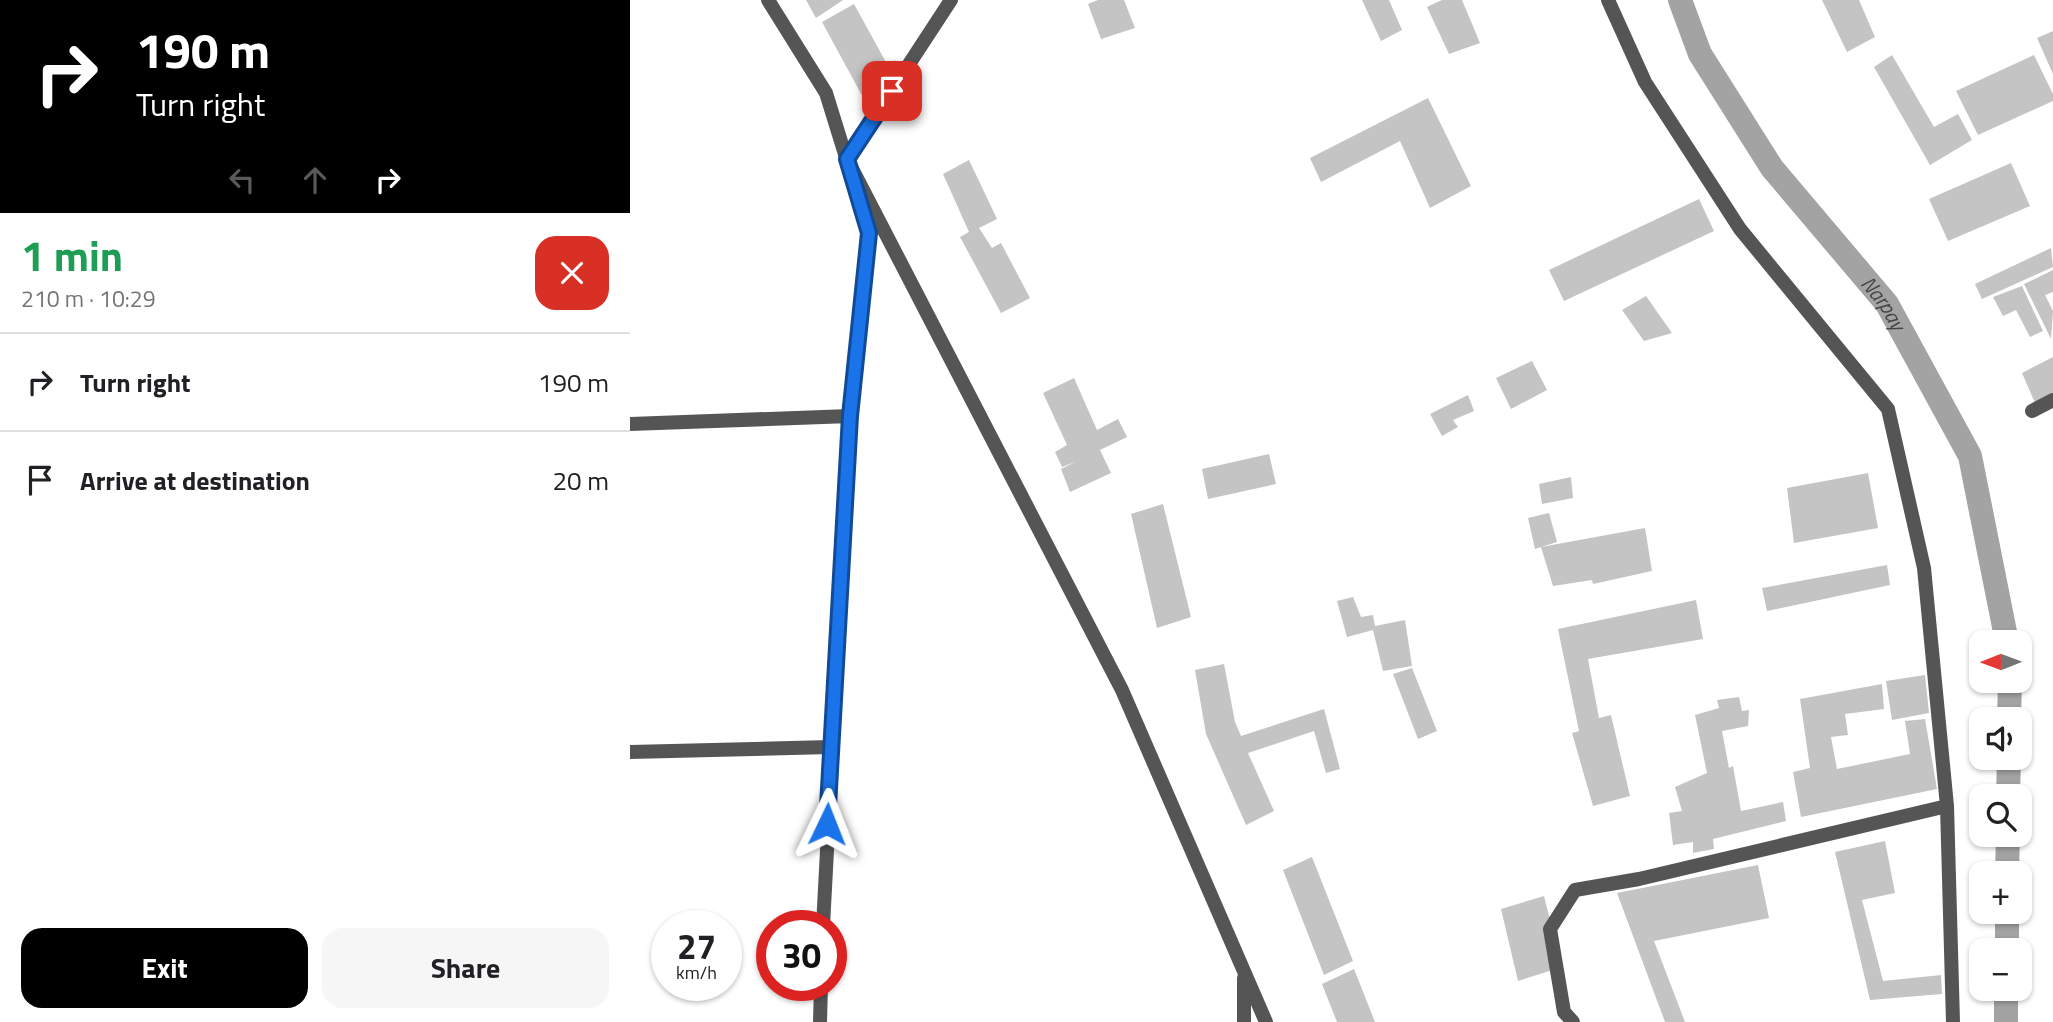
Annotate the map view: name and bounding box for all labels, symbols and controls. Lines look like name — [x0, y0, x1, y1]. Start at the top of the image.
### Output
text: 190 m — [136, 12, 270, 87]
icon: right — [21, 28, 112, 119]
pin — [862, 61, 922, 121]
icon: arrive — [873, 72, 911, 110]
text: Turn right — [136, 80, 265, 128]
icon: left — [223, 161, 261, 199]
icon: ahead — [296, 161, 334, 199]
icon: right — [369, 161, 407, 199]
text: 1 min — [21, 223, 123, 287]
button: close — [535, 236, 609, 310]
water label: Narpay — [1854, 269, 1916, 338]
text: 210 m · 10:29 — [21, 281, 156, 316]
icon: right — [21, 363, 59, 401]
text: Turn right — [80, 363, 191, 402]
text: 190 m — [538, 363, 609, 402]
icon: arrive — [21, 461, 59, 499]
text: Arrive at destination — [80, 461, 310, 500]
text: 20 m — [552, 461, 609, 500]
north arrow — [1969, 630, 2032, 693]
map controls — [1969, 630, 2032, 1001]
button: sound — [1969, 707, 2032, 770]
button: search — [1969, 784, 2032, 847]
position arrow — [790, 787, 864, 861]
button: + — [1969, 861, 2032, 924]
speed limit sign: 30 — [756, 910, 847, 1001]
text: 27 — [677, 919, 716, 973]
button: Exit — [21, 928, 308, 1008]
button: Share — [322, 928, 609, 1008]
button: − — [1969, 938, 2032, 1001]
text: km/h — [676, 959, 717, 986]

